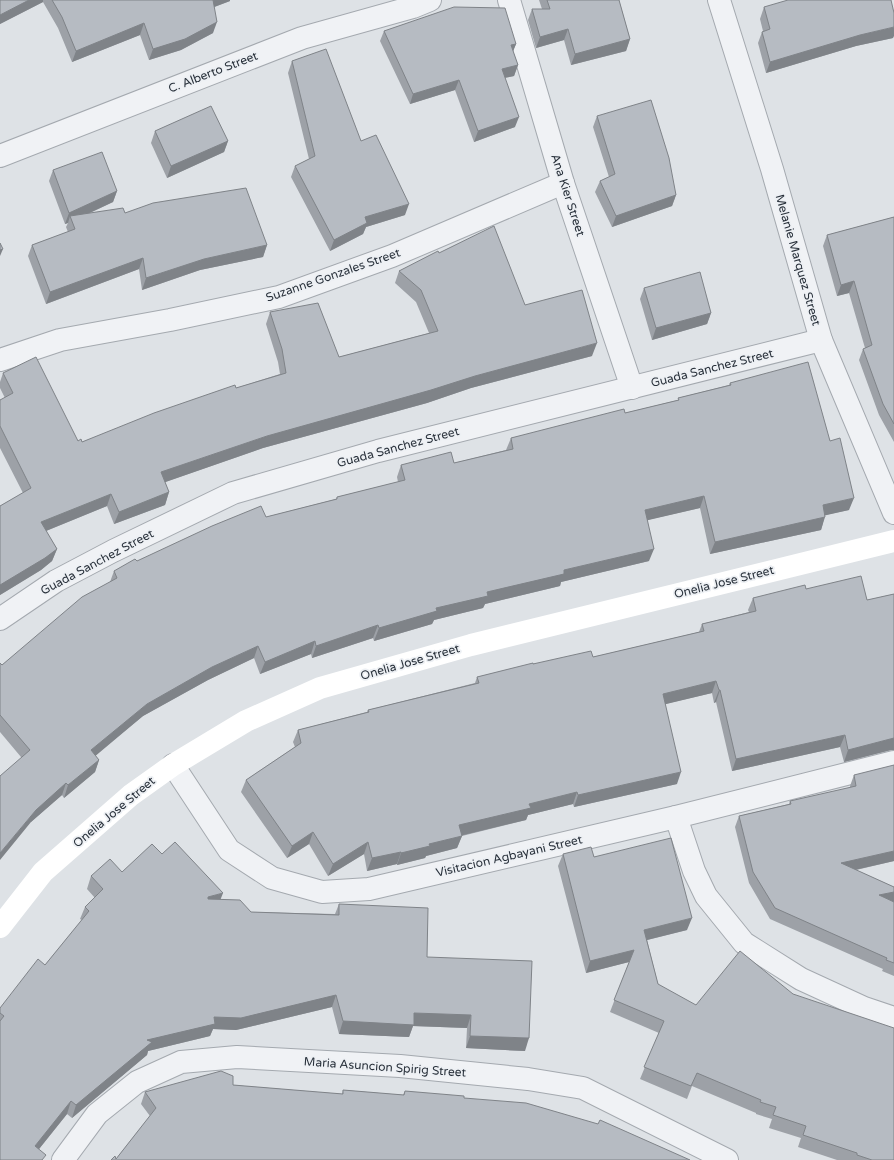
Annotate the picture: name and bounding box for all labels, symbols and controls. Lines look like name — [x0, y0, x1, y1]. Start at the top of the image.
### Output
street label: C. Alberto Street — [166, 48, 260, 95]
street label: Ana Kier Street — [548, 152, 588, 238]
street label: Melanie Marquez Street — [773, 193, 824, 328]
street label: Suzanne Gonzales Street — [264, 245, 402, 305]
street label: Guada Sanchez Street — [649, 346, 775, 390]
street label: Guada Sanchez Street — [335, 424, 461, 470]
street label: Guada Sanchez Street — [38, 526, 156, 598]
street label: Onelia Jose Street — [673, 563, 776, 601]
street label: Onelia Jose Street — [359, 641, 462, 683]
street label: Onelia Jose Street — [70, 773, 158, 850]
street label: Visitacion Agbayani Street — [434, 832, 584, 880]
street label: Maria Asuncion Spirig Street — [303, 1054, 467, 1080]

